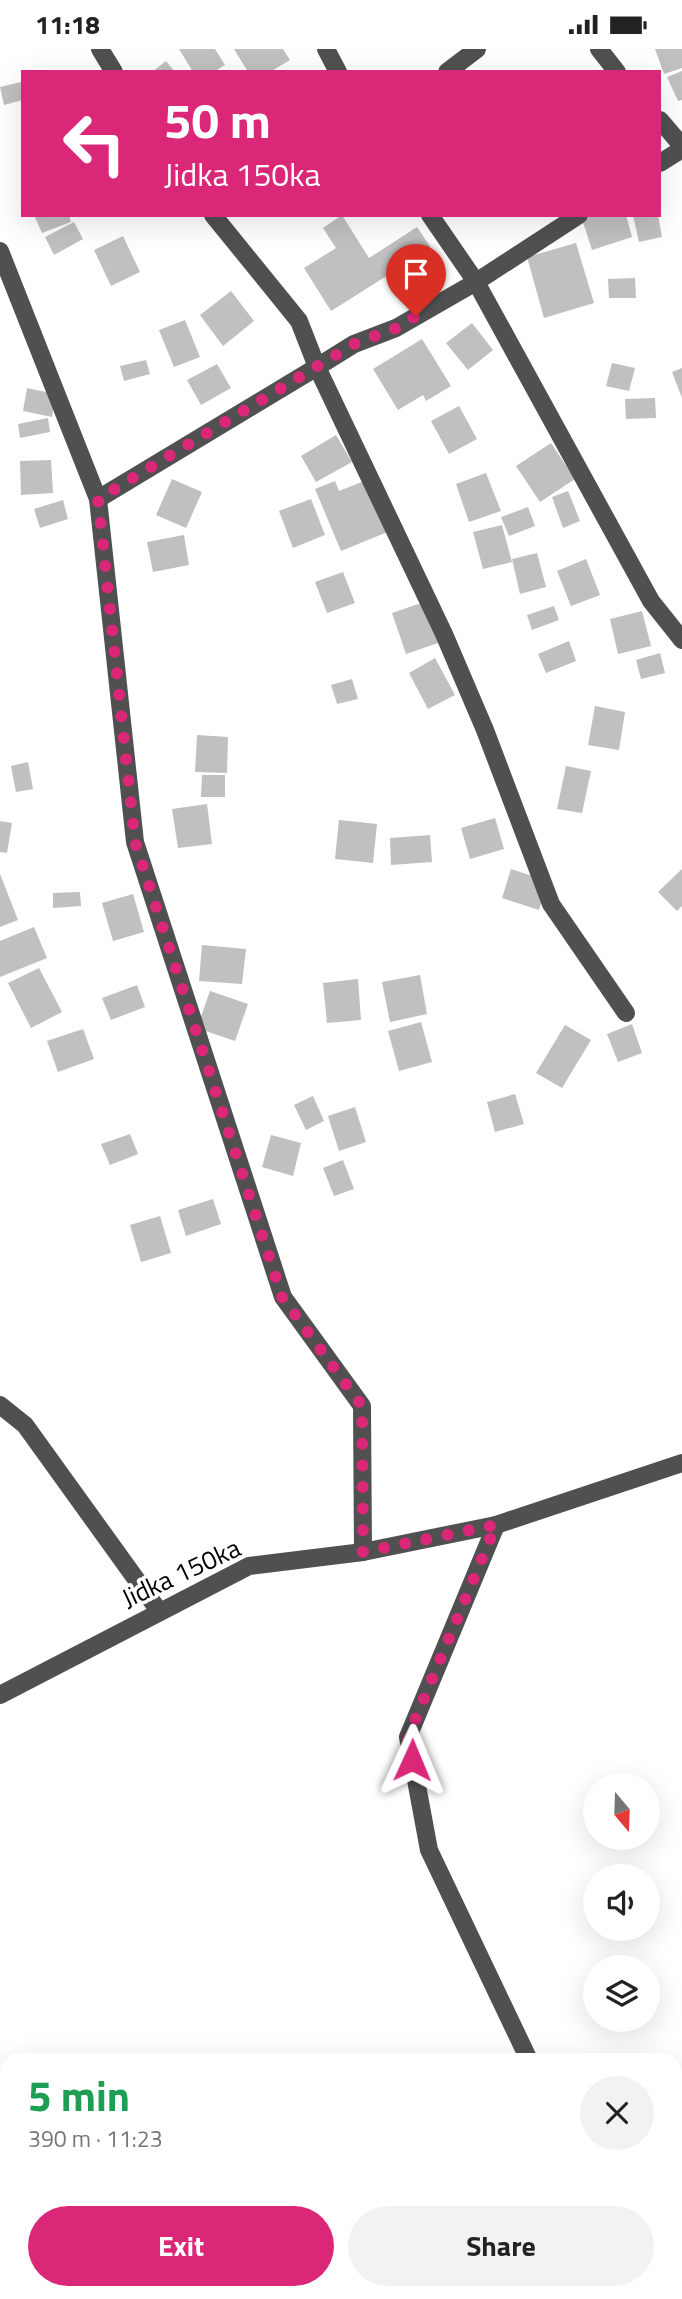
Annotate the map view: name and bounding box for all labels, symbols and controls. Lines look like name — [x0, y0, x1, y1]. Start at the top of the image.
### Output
text: 11:18 — [35, 5, 100, 44]
text: 50 m — [164, 82, 271, 157]
icon: left — [49, 98, 140, 189]
text: Jidka 150ka — [164, 150, 321, 198]
pin — [386, 244, 446, 316]
icon: arrive — [397, 255, 435, 293]
street label: Jidka 150ka — [115, 1528, 247, 1617]
position arrow — [375, 1723, 449, 1797]
north arrow — [583, 1773, 660, 1850]
map controls — [583, 1773, 660, 2032]
button: sound — [583, 1864, 660, 1941]
button: layers — [583, 1955, 660, 2032]
text: 5 min — [28, 2063, 130, 2127]
button: close — [580, 2076, 654, 2150]
text: 390 m · 11:23 — [28, 2121, 163, 2156]
button: Exit — [28, 2206, 334, 2286]
button: Share — [348, 2206, 654, 2286]

